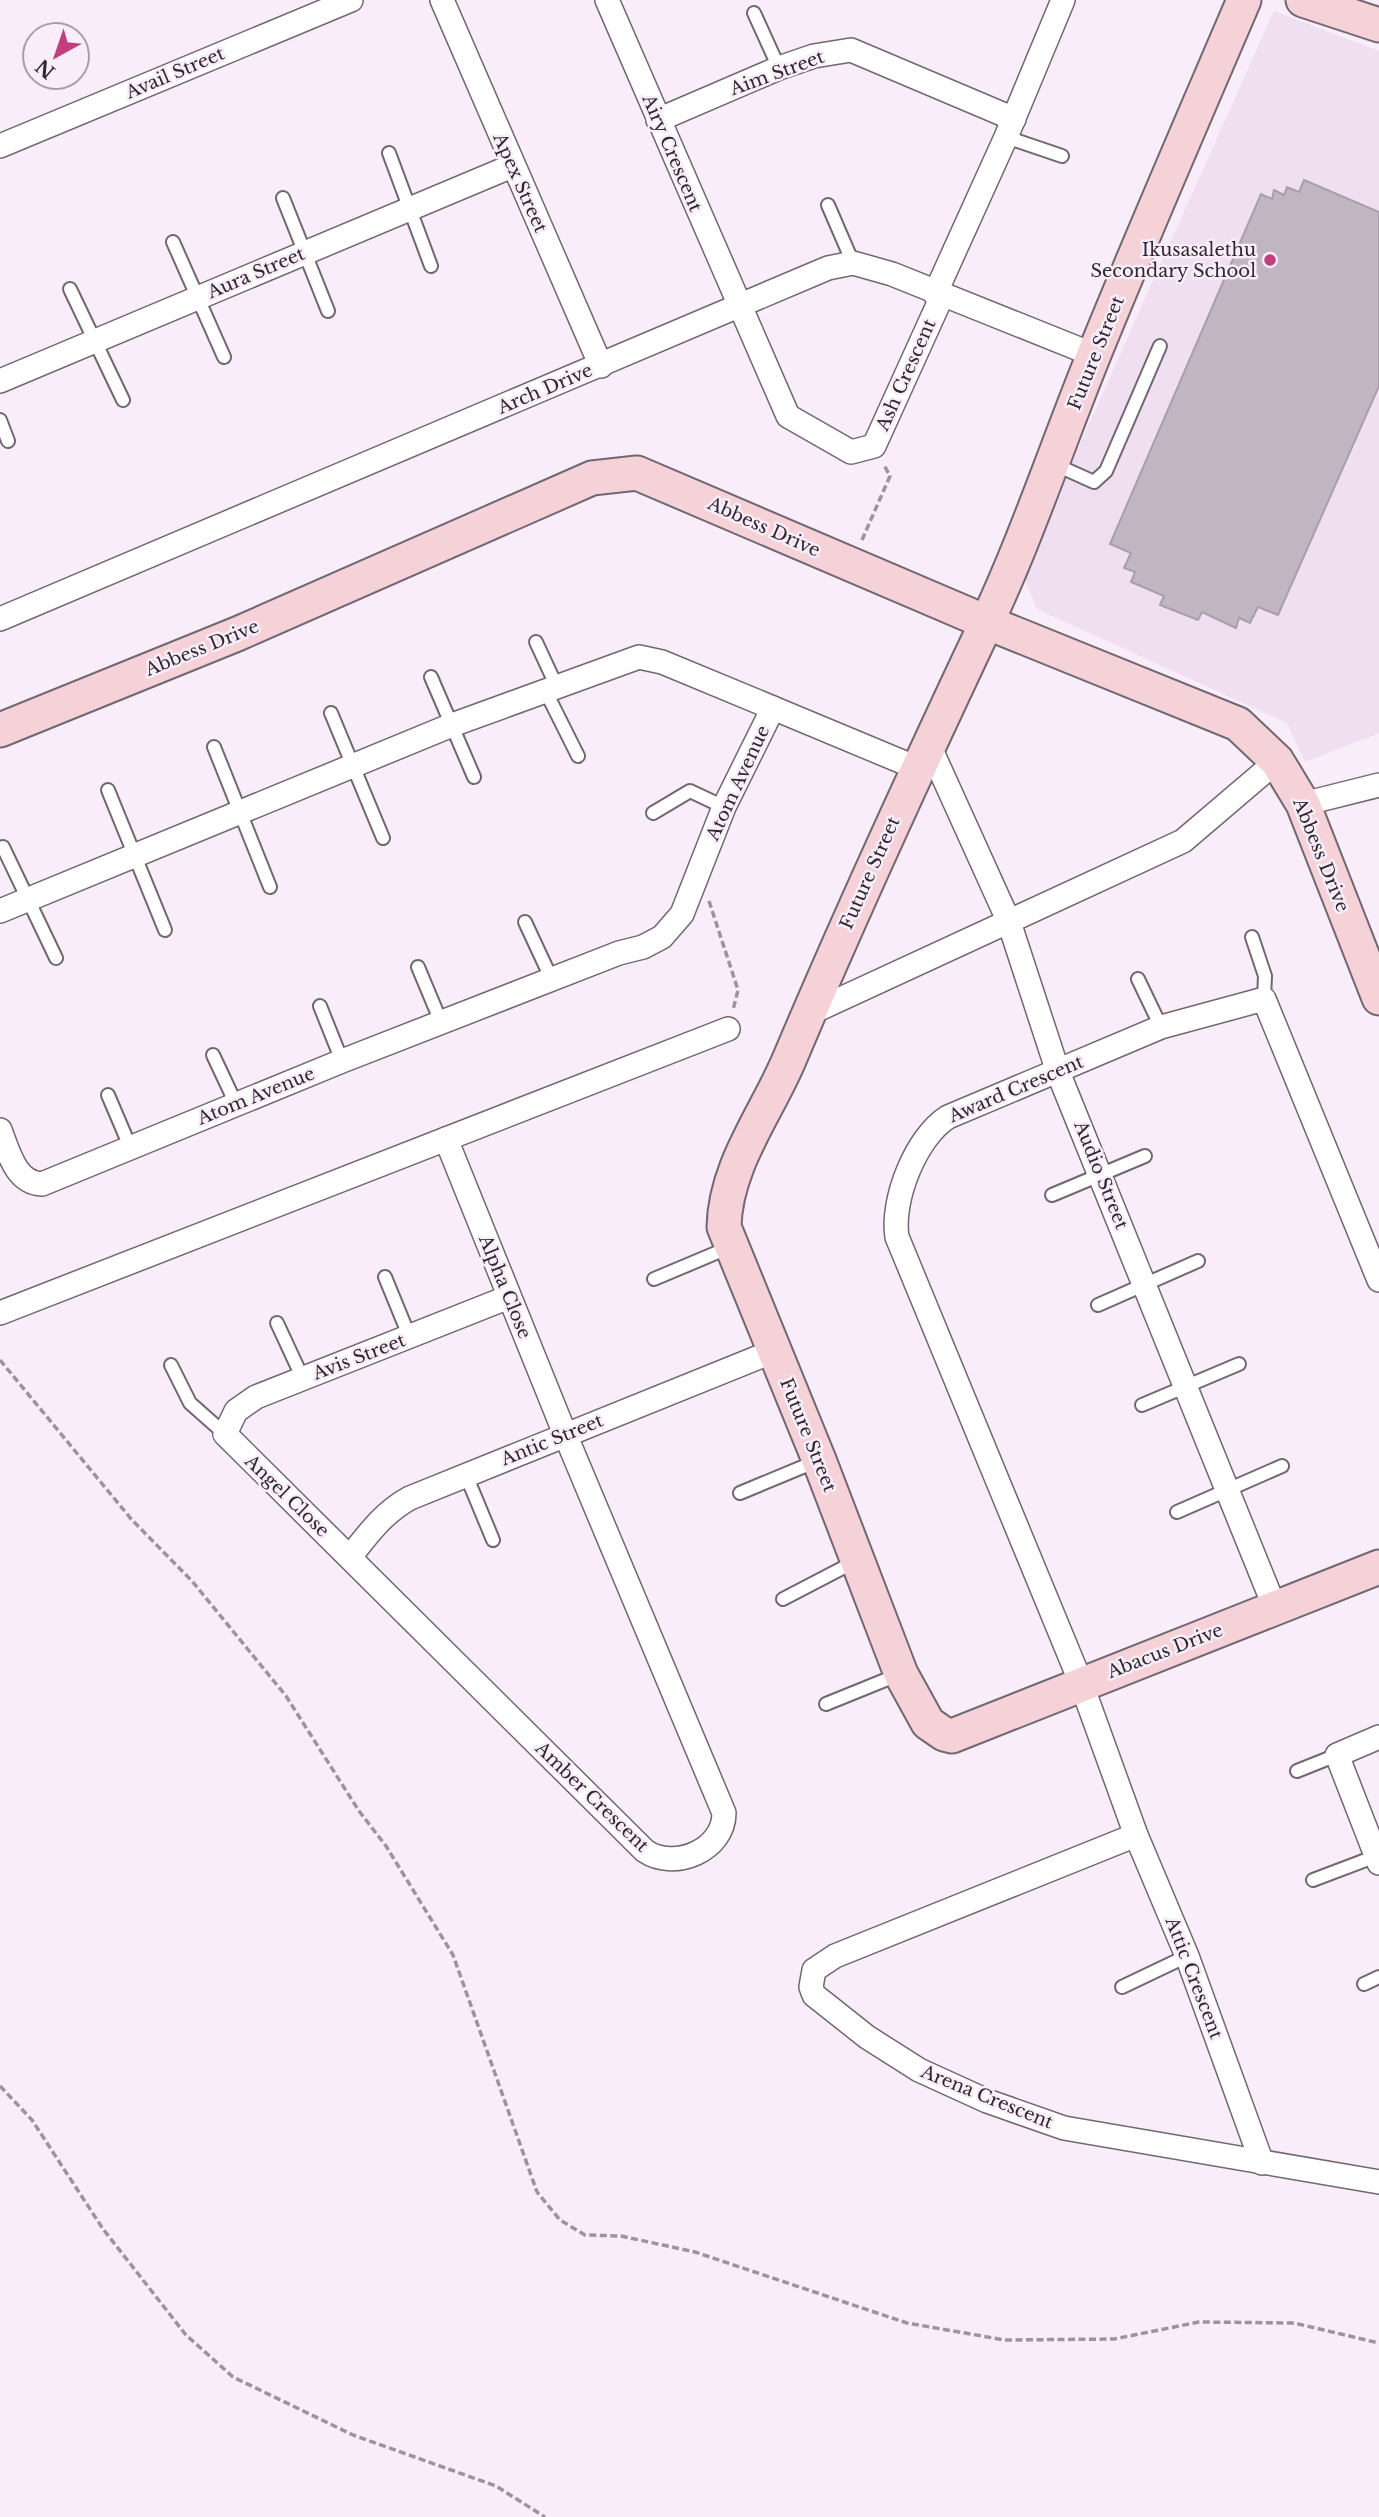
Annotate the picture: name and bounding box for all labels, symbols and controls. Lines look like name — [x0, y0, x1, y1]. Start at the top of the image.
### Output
north arrow — [21, 21, 91, 91]
street label: Avail Street — [121, 42, 228, 104]
street label: Aim Street — [726, 46, 827, 101]
text: N — [31, 54, 60, 83]
street label: Airy Crescent — [637, 90, 707, 215]
street label: Apex Street — [488, 129, 552, 236]
place label: Ikusasalethu Secondary School — [1090, 239, 1256, 282]
street label: Aura Street — [203, 243, 308, 304]
marker: Ikusasalethu Secondary School — [1262, 252, 1278, 268]
street label: Future Street — [1063, 293, 1129, 413]
street label: Ash Crescent — [871, 315, 941, 435]
street label: Arch Drive — [493, 359, 596, 419]
street label: Abbess Drive — [703, 492, 824, 562]
street label: Abbess Drive — [141, 615, 262, 681]
street label: Atom Avenue — [701, 722, 774, 845]
street label: Abbess Drive — [1288, 794, 1354, 915]
street label: Future Street — [835, 813, 905, 933]
street label: Award Crescent — [944, 1051, 1087, 1128]
street label: Atom Avenue — [193, 1062, 318, 1130]
street label: Audio Street — [1069, 1117, 1133, 1233]
street label: Alpha Close — [474, 1231, 536, 1342]
street label: Avis Street — [309, 1329, 409, 1385]
street label: Future Street — [775, 1375, 841, 1495]
street label: Antic Street — [497, 1409, 606, 1471]
street label: Angel Close — [239, 1450, 334, 1542]
street label: Abacus Drive — [1103, 1619, 1226, 1684]
street label: Amber Crescent — [530, 1737, 653, 1857]
street label: Attic Crescent — [1160, 1913, 1227, 2042]
street label: Arena Crescent — [917, 2060, 1056, 2134]

